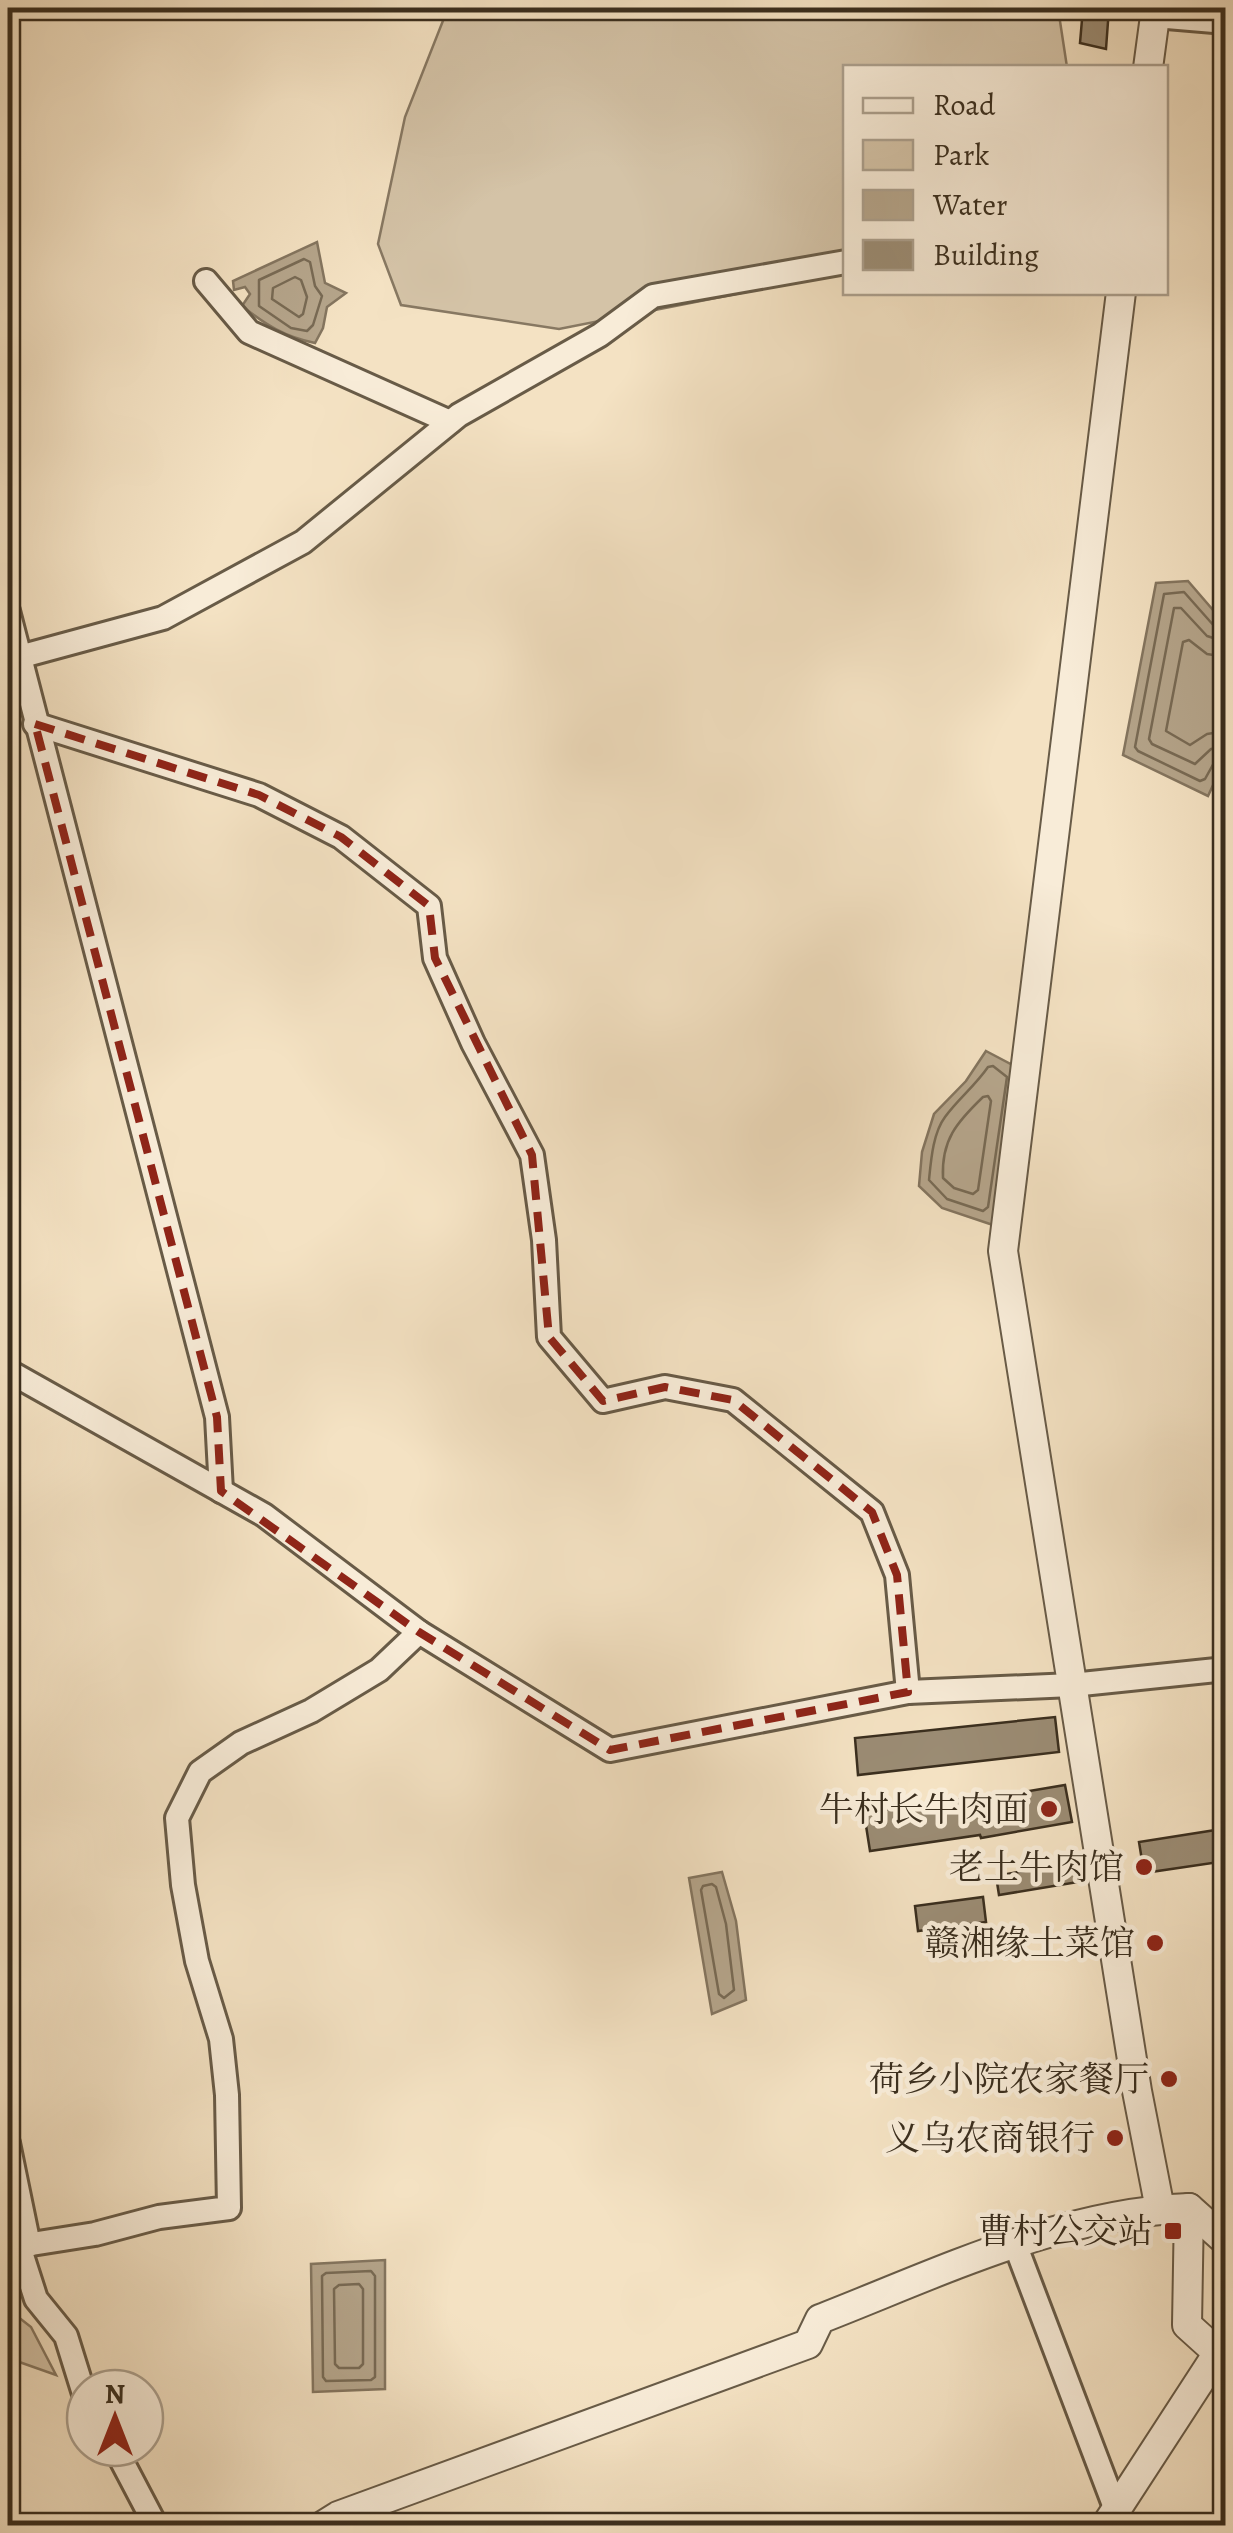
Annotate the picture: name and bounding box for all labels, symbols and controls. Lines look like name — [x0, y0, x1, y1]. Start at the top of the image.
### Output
legend — [843, 65, 1168, 295]
text: Road — [933, 85, 996, 125]
text: Park — [933, 135, 989, 175]
text: Water — [932, 185, 1007, 225]
text: Building — [933, 235, 1039, 275]
place label: 牛村长牛肉面 — [819, 1785, 1029, 1833]
marker: 牛村长牛肉面 — [1038, 1798, 1060, 1820]
place label: 老土牛肉馆 — [949, 1843, 1124, 1891]
marker: 老土牛肉馆 — [1133, 1856, 1155, 1878]
place label: 赣湘缘土菜馆 — [925, 1919, 1135, 1967]
marker: 赣湘缘土菜馆 — [1144, 1932, 1166, 1954]
place label: 荷乡小院农家餐厅 — [869, 2055, 1149, 2103]
marker: 荷乡小院农家餐厅 — [1158, 2068, 1180, 2090]
place label: 义乌农商银行 — [885, 2114, 1095, 2162]
marker: 义乌农商银行 — [1104, 2127, 1126, 2149]
place label: 曹村公交站 — [978, 2207, 1153, 2255]
marker: 曹村公交站 — [1162, 2220, 1184, 2242]
north arrow — [65, 2368, 165, 2468]
text: N — [105, 2375, 125, 2413]

